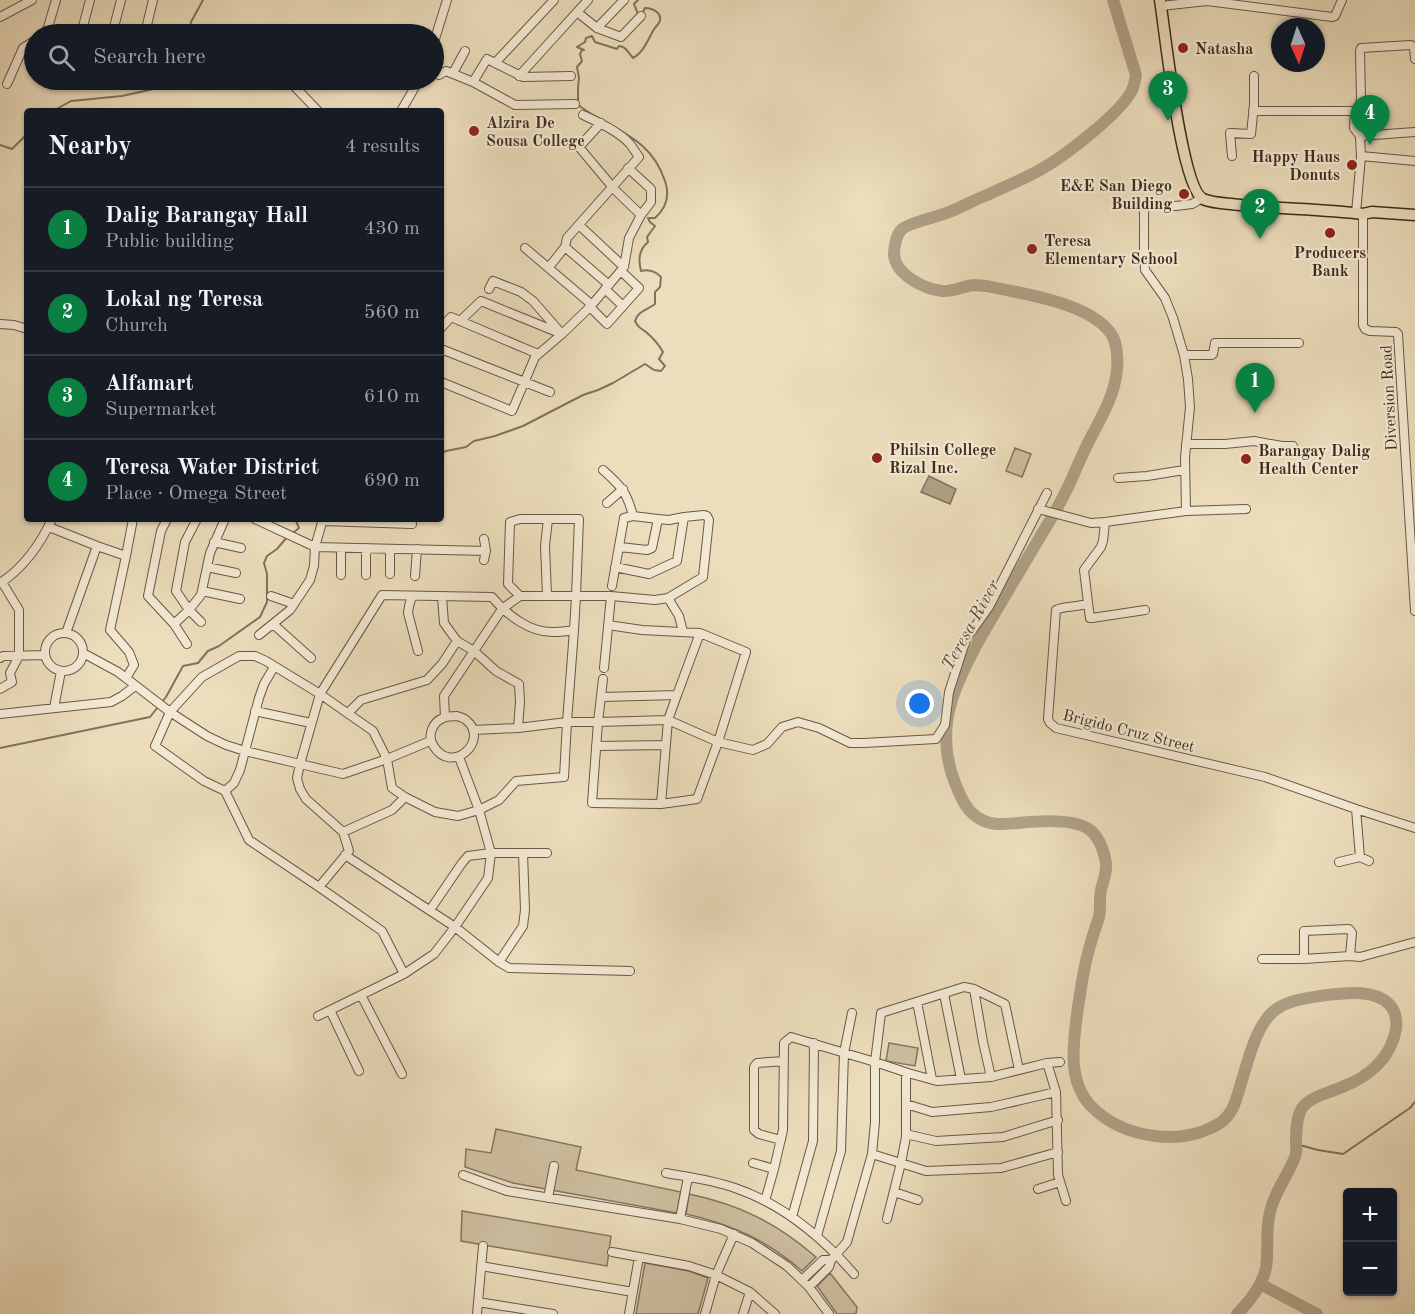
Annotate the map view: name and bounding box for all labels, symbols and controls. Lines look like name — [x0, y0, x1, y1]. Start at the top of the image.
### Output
north arrow — [1271, 18, 1325, 72]
search box — [24, 24, 444, 90]
icon: search — [45, 41, 78, 74]
marker: Natasha — [1176, 41, 1190, 55]
place label: Natasha — [1195, 42, 1253, 58]
text: Search here — [93, 46, 206, 68]
pin: 3 — [1148, 72, 1188, 121]
pin: 4 — [1350, 96, 1390, 145]
place label: Alzira De Sousa College — [486, 116, 585, 150]
marker: Alzira De Sousa College — [467, 124, 481, 138]
text: Nearby — [48, 134, 132, 160]
text: 4 results — [345, 137, 420, 157]
place label: Happy Haus Donuts — [1251, 150, 1340, 184]
marker: Happy Haus Donuts — [1345, 158, 1359, 172]
place label: E&E San Diego Building — [1060, 179, 1172, 213]
marker: E&E San Diego Building — [1177, 187, 1191, 201]
pin: 2 — [1240, 190, 1280, 239]
text: Dalig Barangay Hall — [105, 205, 308, 227]
text: 1 — [62, 219, 73, 239]
text: 430 m — [364, 219, 420, 239]
marker: Producers Bank — [1323, 226, 1337, 240]
text: Public building — [105, 232, 234, 252]
place label: Teresa Elementary School — [1044, 234, 1178, 268]
marker: Teresa Elementary School — [1025, 242, 1039, 256]
place label: Producers Bank — [1294, 246, 1366, 280]
text: Lokal ng Teresa — [105, 289, 263, 311]
text: 2 — [62, 303, 73, 323]
text: 560 m — [364, 303, 420, 323]
text: Church — [105, 316, 168, 336]
street label: Diversion Road — [1379, 344, 1401, 451]
pin: 1 — [1236, 364, 1274, 413]
text: Alfamart — [105, 373, 194, 395]
text: 3 — [62, 387, 73, 407]
text: 610 m — [364, 387, 420, 407]
text: Supermarket — [105, 400, 216, 420]
place label: Philsin College Rizal Inc. — [889, 443, 996, 477]
place label: Barangay Dalig Health Center — [1258, 444, 1370, 478]
marker: Philsin College Rizal Inc. — [870, 451, 884, 465]
marker: Barangay Dalig Health Center — [1239, 452, 1253, 466]
text: Teresa Water District — [105, 457, 319, 479]
text: 4 — [62, 471, 73, 491]
text: 690 m — [364, 471, 420, 491]
text: Place · Omega Street — [105, 484, 287, 504]
water label: Teresa River — [939, 576, 1004, 673]
your location — [905, 689, 934, 718]
street label: Brigido Cruz Street — [1061, 708, 1197, 756]
map controls — [1343, 1188, 1397, 1296]
button: + — [1343, 1188, 1397, 1242]
button: − — [1343, 1242, 1397, 1296]

